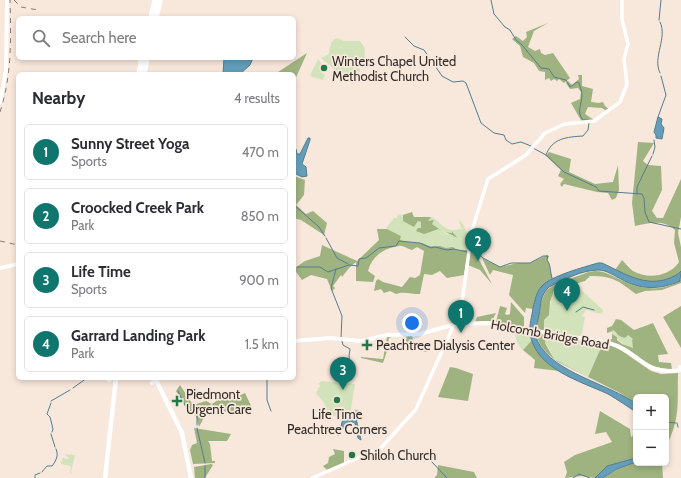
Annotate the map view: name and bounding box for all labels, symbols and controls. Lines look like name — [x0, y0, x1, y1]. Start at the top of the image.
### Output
search box — [16, 16, 296, 60]
icon: search — [30, 27, 52, 49]
text: Search here — [62, 29, 137, 47]
place label: Winters Chapel United Methodist Church — [332, 53, 456, 84]
marker: Winters Chapel United Methodist Church — [319, 63, 329, 73]
text: Nearby — [32, 88, 85, 108]
text: 4 results — [234, 90, 280, 106]
text: Sunny Street Yoga — [71, 135, 189, 153]
text: 1 — [44, 144, 48, 160]
text: 470 m — [242, 144, 279, 160]
text: Sports — [71, 153, 107, 169]
text: Croocked Creek Park — [71, 199, 204, 217]
text: 2 — [43, 208, 49, 224]
text: 850 m — [241, 208, 279, 224]
text: Park — [71, 217, 94, 233]
pin: 2 — [465, 228, 491, 261]
text: Life Time — [71, 263, 131, 281]
text: 3 — [42, 272, 50, 288]
text: 900 m — [239, 272, 279, 288]
pin: 4 — [554, 278, 580, 311]
text: Sports — [71, 281, 107, 297]
pin: 1 — [448, 300, 474, 333]
your location — [402, 313, 422, 333]
street label: Holcomb Bridge Road — [490, 316, 610, 352]
text: Garrard Landing Park — [71, 327, 206, 345]
text: 4 — [42, 336, 50, 352]
text: 1.5 km — [245, 336, 279, 352]
place label: Peachtree Dialysis Center — [376, 337, 515, 353]
marker: Peachtree Dialysis Center — [361, 339, 373, 351]
text: Park — [71, 345, 94, 361]
pin: 3 — [330, 357, 356, 390]
place label: Piedmont Urgent Care — [186, 386, 252, 417]
map controls — [633, 394, 669, 466]
button: + — [633, 394, 669, 430]
marker: Piedmont Urgent Care — [171, 395, 183, 407]
marker: Life Time Peachtree Corners — [332, 395, 342, 405]
place label: Life Time Peachtree Corners — [287, 406, 388, 437]
button: − — [633, 430, 669, 466]
place label: Shiloh Church — [360, 447, 436, 463]
marker: Shiloh Church — [347, 450, 357, 460]

